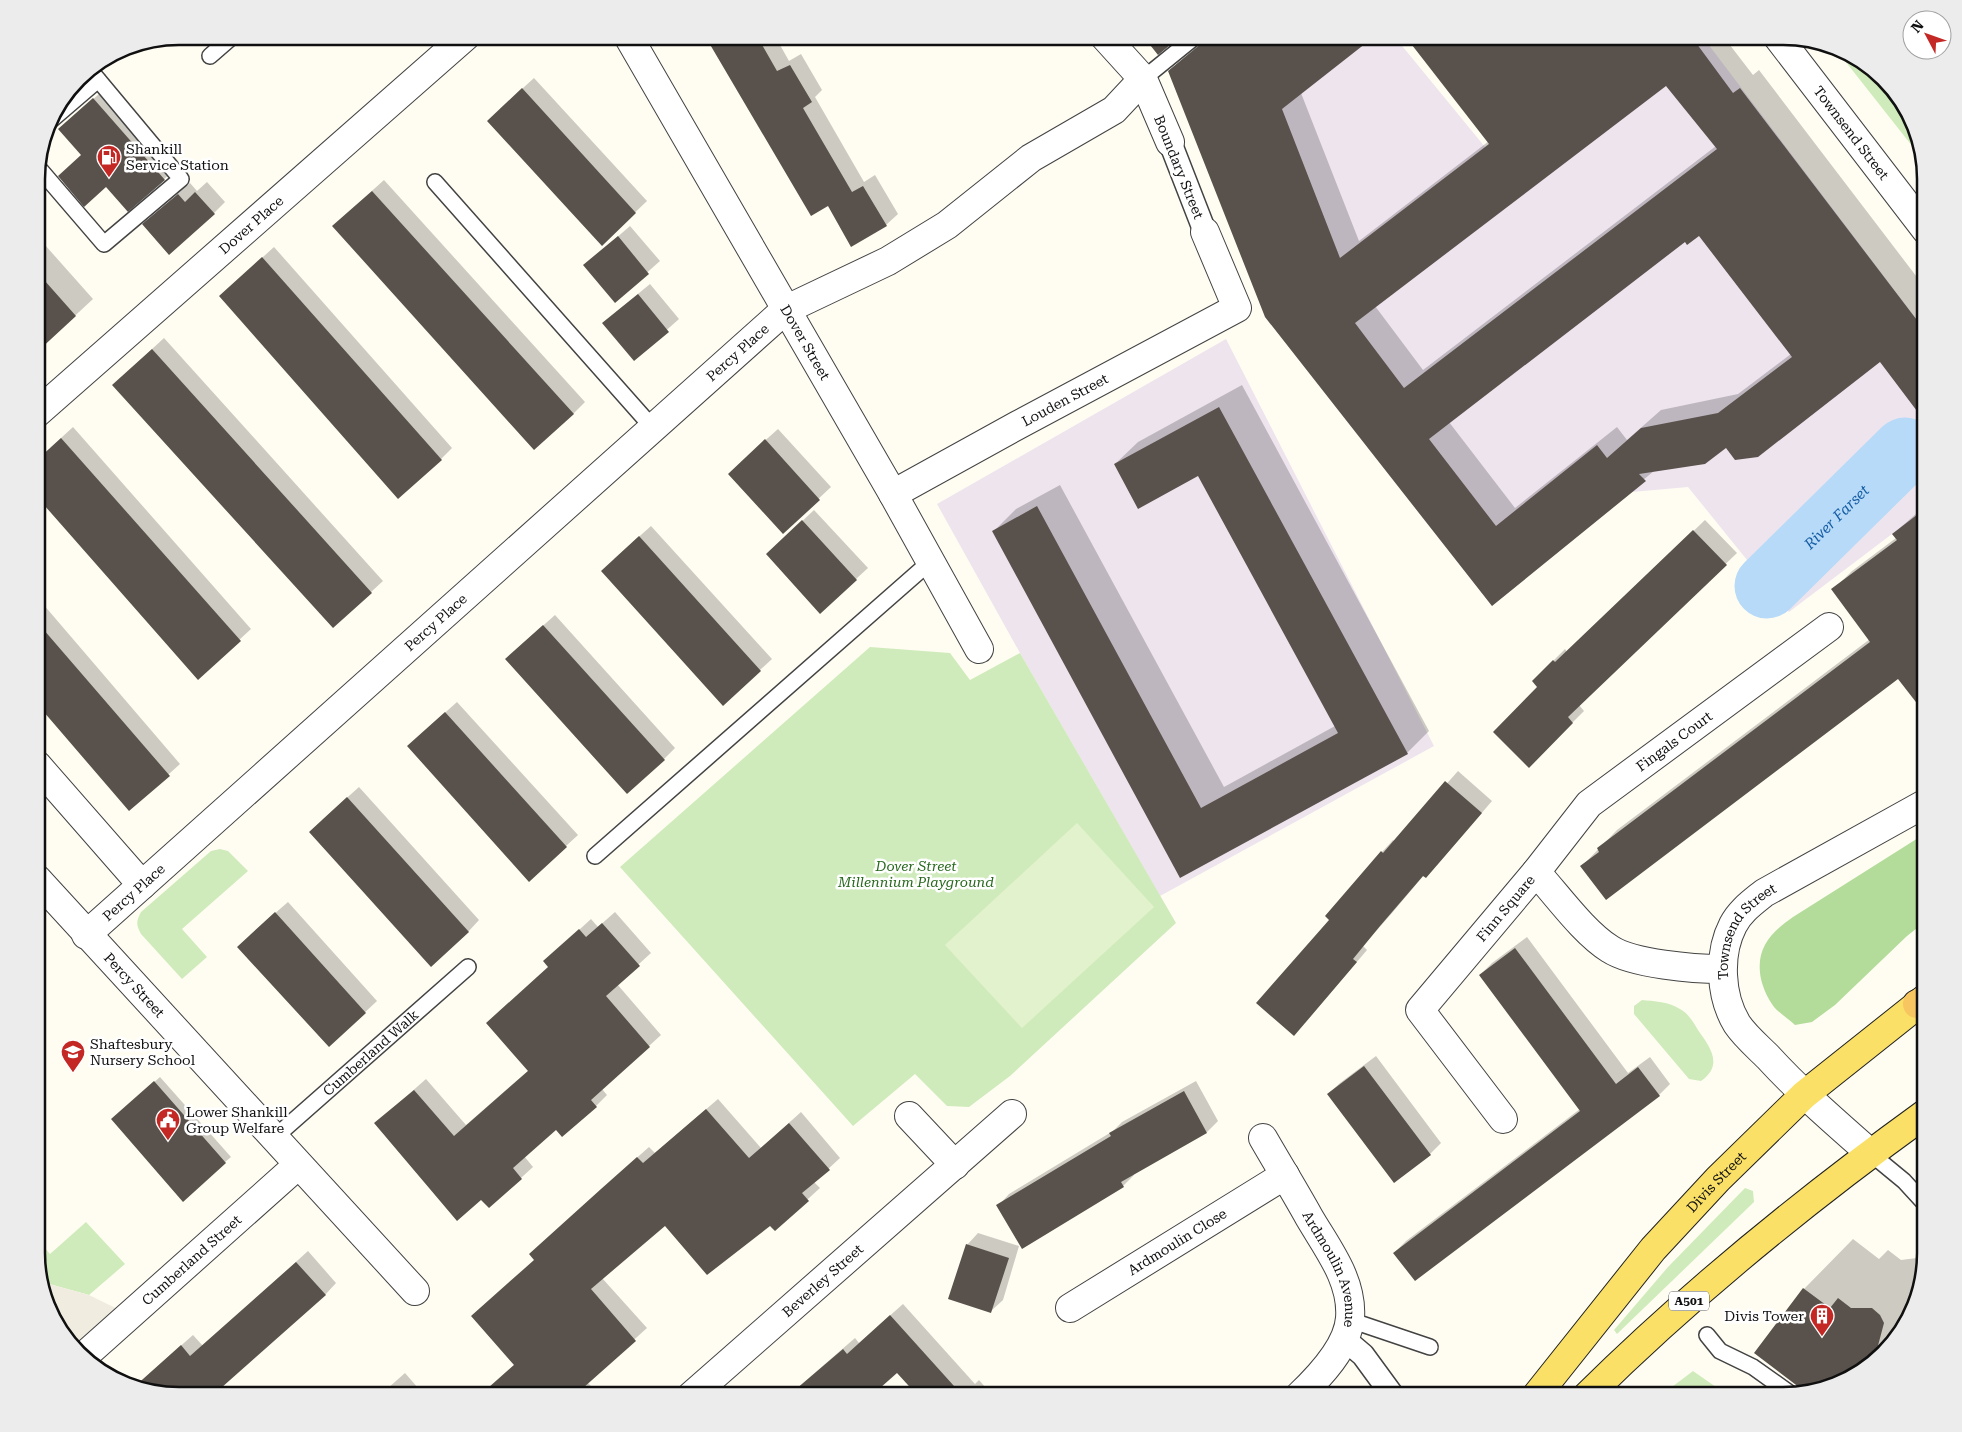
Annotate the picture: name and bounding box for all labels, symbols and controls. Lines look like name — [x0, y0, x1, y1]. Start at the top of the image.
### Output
north arrow — [1902, 10, 1952, 60]
text: N — [1908, 17, 1927, 36]
street label: Townsend Street — [1810, 83, 1892, 183]
street label: Boundary Street — [1151, 113, 1207, 221]
place label: Shankill Service Station — [126, 141, 229, 173]
fuel station icon: Shankill Service Station — [96, 144, 122, 178]
street label: Dover Place — [216, 192, 287, 257]
street label: Dover Street — [777, 302, 833, 383]
street label: Percy Place — [703, 320, 772, 384]
street label: Louden Street — [1019, 370, 1111, 429]
water label: River Farset — [1800, 481, 1873, 554]
street label: Percy Place — [401, 590, 470, 654]
street label: Fingals Court — [1633, 708, 1715, 774]
park label: Dover Street Millennium Playground — [837, 858, 994, 890]
street label: Percy Place — [99, 860, 168, 924]
street label: Finn Square — [1473, 871, 1538, 945]
street label: Townsend Street — [1715, 880, 1779, 980]
street label: Percy Street — [101, 950, 168, 1021]
street label: Cumberland Walk — [320, 1006, 422, 1099]
place label: Shaftesbury Nursery School — [90, 1036, 196, 1068]
school or university icon: Shaftesbury Nursery School — [60, 1039, 86, 1073]
place label: Lower Shankill Group Welfare — [186, 1104, 288, 1136]
public building icon: Lower Shankill Group Welfare — [155, 1107, 181, 1141]
street label: Divis Street — [1683, 1148, 1749, 1216]
street label: Ardmoulin Close — [1125, 1205, 1230, 1278]
street label: Ardmoulin Avenue — [1299, 1208, 1358, 1329]
street label: Cumberland Street — [139, 1212, 244, 1309]
street label: Beverley Street — [779, 1241, 866, 1320]
road number: A501 — [1669, 1292, 1709, 1310]
building icon: Divis Tower — [1809, 1303, 1835, 1337]
place label: Divis Tower — [1724, 1308, 1804, 1324]

